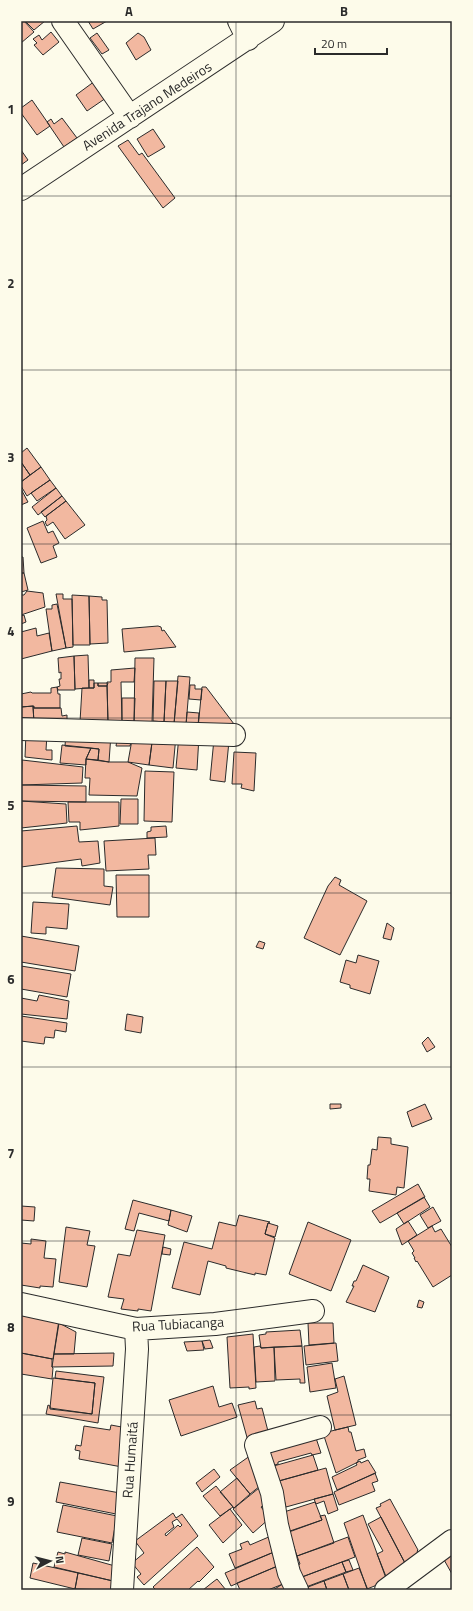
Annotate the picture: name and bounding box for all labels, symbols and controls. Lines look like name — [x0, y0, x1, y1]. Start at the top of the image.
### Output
text: A — [125, 1, 133, 21]
text: B — [340, 1, 348, 21]
scale bar — [315, 30, 387, 56]
text: 20 m — [321, 34, 347, 53]
street label: Avenida Trajano Medeiros — [78, 56, 216, 155]
text: 1 — [7, 99, 15, 119]
text: 2 — [7, 273, 15, 293]
text: 3 — [7, 447, 15, 467]
text: 4 — [7, 621, 15, 641]
text: 5 — [7, 795, 15, 815]
text: 6 — [7, 969, 15, 989]
text: 7 — [7, 1143, 15, 1163]
street label: Rua Tubiacanga — [131, 1311, 224, 1336]
text: 8 — [7, 1317, 15, 1337]
street label: Rua Humaitá — [116, 1421, 143, 1499]
text: 9 — [7, 1491, 15, 1511]
north arrow — [30, 1541, 70, 1581]
text: N — [52, 1555, 68, 1565]

